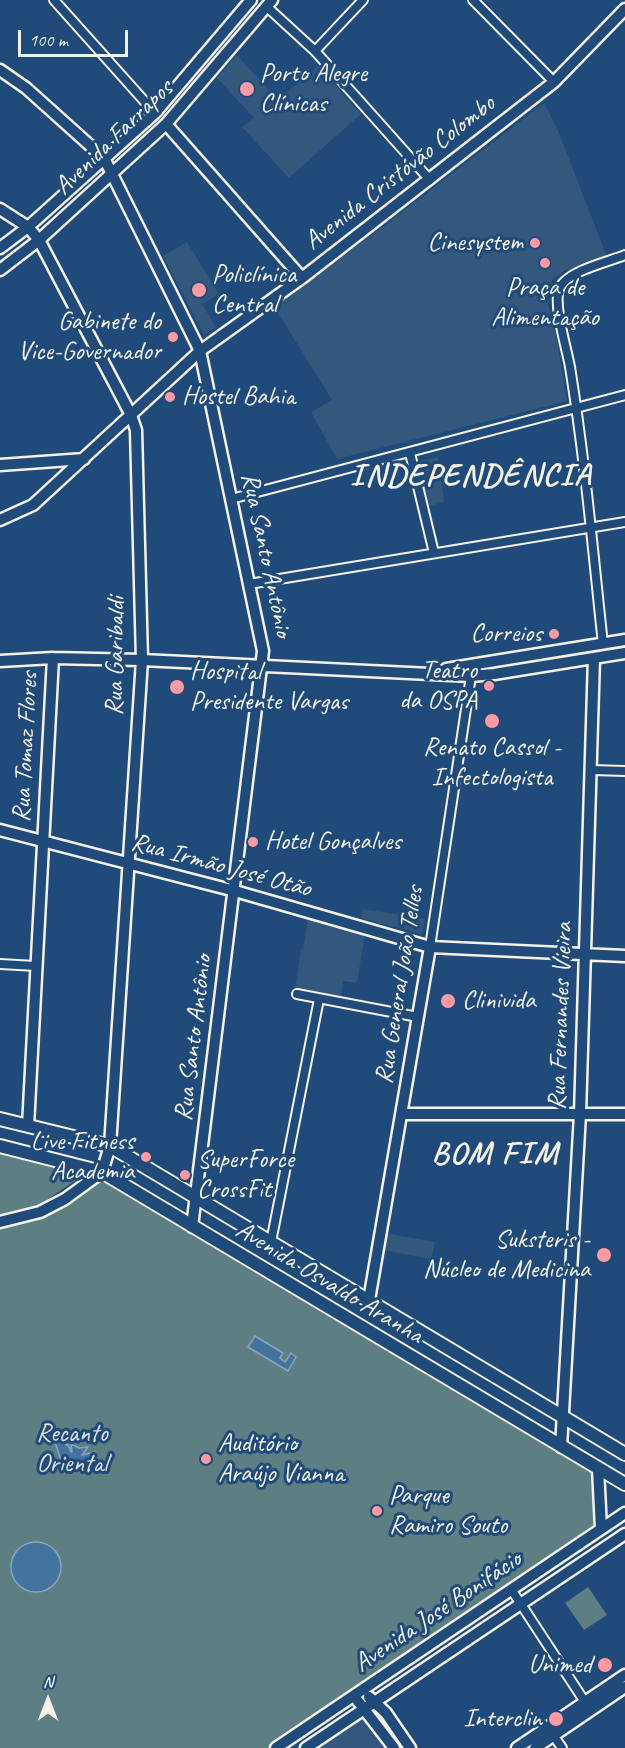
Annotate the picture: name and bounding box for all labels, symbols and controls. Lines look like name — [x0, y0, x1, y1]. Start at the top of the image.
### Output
scale bar — [21, 18, 130, 56]
text: 100 m — [29, 29, 68, 51]
place label: Porto Alegre Clínicas — [260, 58, 367, 119]
street label: Avenida Farrapos — [48, 74, 180, 202]
marker: Porto Alegre Clínicas — [238, 80, 256, 98]
street label: Avenida Cristóvão Colombo — [298, 89, 502, 257]
place label: Cinesystem — [428, 227, 523, 259]
marker: Cinesystem — [528, 236, 542, 250]
marker: Praça de Alimentação — [538, 256, 552, 270]
place label: Policlínica Central — [212, 259, 296, 320]
place label: Praça de Alimentação — [491, 272, 599, 334]
marker: Policlínica Central — [190, 281, 208, 299]
place label: Gabinete do Vice-Governador — [18, 306, 161, 368]
marker: Gabinete do Vice-Governador — [166, 330, 180, 344]
place label: Hostel Bahia — [182, 381, 295, 413]
marker: Hostel Bahia — [163, 390, 177, 404]
district label: INDEPENDÊNCIA — [350, 458, 592, 496]
street label: Rua Santo Antônio — [233, 470, 299, 640]
street label: Rua Garibaldi — [99, 596, 133, 716]
place label: Correios — [470, 618, 542, 650]
marker: Correios — [547, 627, 561, 641]
place label: Teatro da OSPA — [399, 655, 477, 716]
place label: Hospital Presidente Vargas — [190, 656, 348, 718]
street label: Rua Tomaz Flores — [6, 671, 46, 823]
marker: Hospital Presidente Vargas — [168, 678, 186, 696]
marker: Teatro da OSPA — [482, 679, 496, 693]
marker: Renato Cassol - Infectologista — [483, 712, 501, 730]
place label: Renato Cassol - Infectologista — [423, 732, 561, 794]
place label: Hotel Gonçalves — [265, 826, 401, 858]
street label: Rua Irmão José Otão — [128, 827, 314, 905]
marker: Hotel Gonçalves — [246, 835, 260, 849]
street label: Rua General João Telles — [369, 884, 431, 1086]
street label: Rua Fernandes Vieira — [542, 922, 580, 1110]
street label: Rua Santo Antônio — [168, 953, 220, 1123]
place label: Clinivida — [462, 985, 535, 1017]
marker: Clinivida — [439, 992, 457, 1010]
place label: Live Fitness Academia — [31, 1126, 134, 1188]
district label: BOM FIM — [432, 1136, 558, 1174]
place label: SuperForce CrossFit — [197, 1144, 294, 1206]
marker: Live Fitness Academia — [139, 1150, 153, 1164]
marker: SuperForce CrossFit — [178, 1168, 192, 1182]
street label: Avenida Osvaldo Aranha — [230, 1215, 428, 1351]
place label: Suksteris - Núcleo de Medicina — [423, 1224, 590, 1286]
marker: Suksteris - Núcleo de Medicina — [595, 1246, 613, 1264]
park label: Recanto Oriental — [36, 1418, 108, 1480]
place label: Auditório Araújo Vianna — [218, 1428, 344, 1490]
marker: Auditório Araújo Vianna — [199, 1452, 213, 1466]
place label: Parque Ramiro Souto — [389, 1480, 507, 1542]
marker: Parque Ramiro Souto — [370, 1504, 384, 1518]
street label: Avenida José Bonifácio — [348, 1544, 528, 1680]
place label: Unimed — [528, 1649, 592, 1681]
marker: Unimed — [596, 1656, 614, 1674]
north arrow — [18, 1670, 78, 1730]
text: N — [43, 1672, 53, 1692]
place label: Interclin — [464, 1703, 542, 1735]
marker: Interclin — [547, 1710, 565, 1728]

